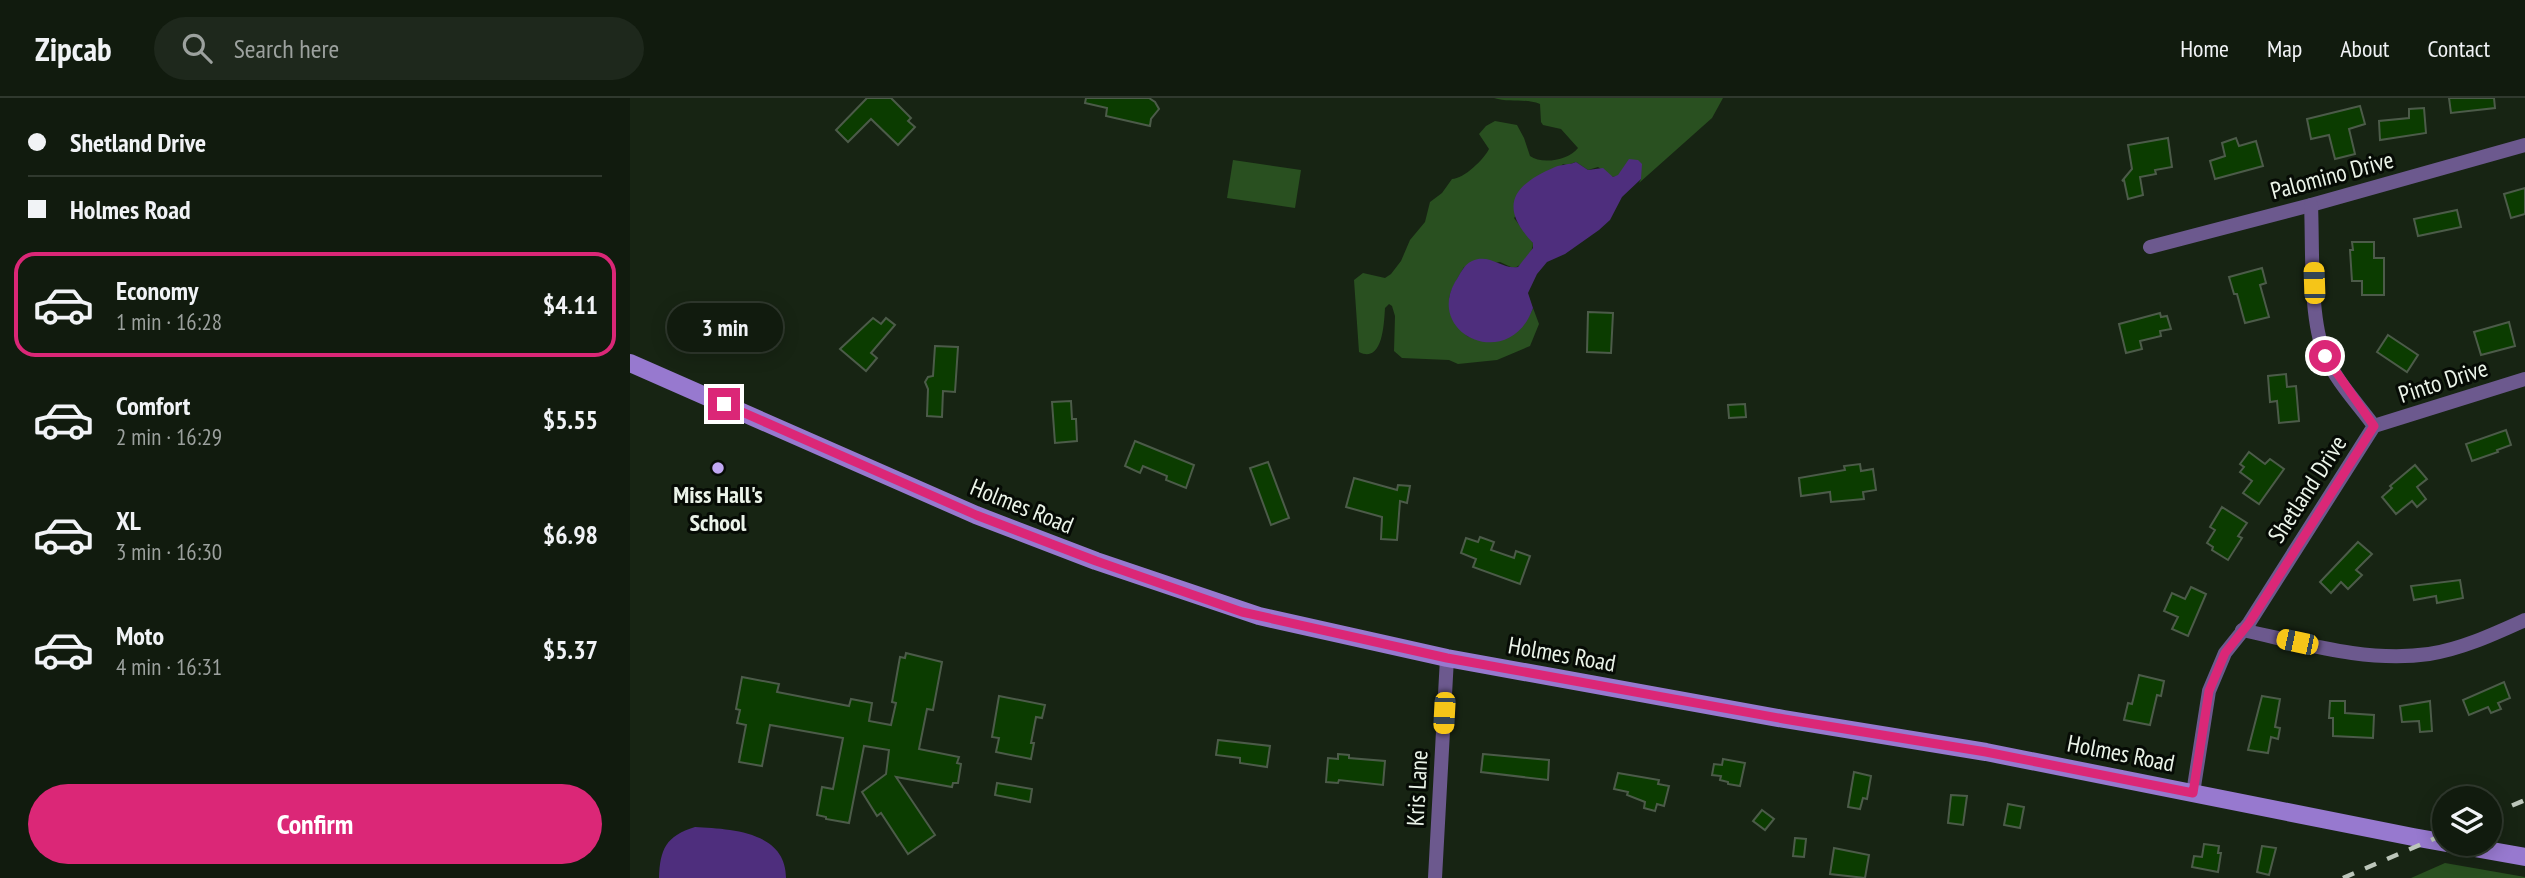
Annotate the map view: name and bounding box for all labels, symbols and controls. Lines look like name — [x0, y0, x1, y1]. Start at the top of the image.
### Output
search box — [154, 17, 644, 80]
text: Zipcab — [35, 27, 112, 70]
icon: search — [178, 29, 216, 67]
text: Search here — [234, 32, 339, 65]
text: Home — [2180, 33, 2229, 64]
text: Map — [2267, 33, 2302, 64]
text: About — [2340, 33, 2389, 64]
text: Contact — [2427, 33, 2490, 64]
text: Shetland Drive — [70, 126, 206, 159]
street label: Palomino Drive — [2267, 144, 2397, 206]
text: Holmes Road — [70, 193, 190, 226]
car — [2303, 262, 2326, 304]
icon: car — [32, 273, 95, 336]
text: Economy — [116, 274, 198, 307]
text: $4.11 — [543, 288, 598, 321]
callout: 3 min — [666, 302, 782, 352]
text: 1 min · 16:28 — [116, 307, 222, 336]
text: 3 min — [702, 313, 748, 342]
route start — [2309, 340, 2341, 372]
street label: Pinto Drive — [2394, 352, 2492, 410]
icon: car — [32, 388, 95, 451]
route end — [708, 388, 740, 420]
text: Comfort — [116, 389, 190, 422]
text: $5.55 — [543, 403, 598, 436]
text: 2 min · 16:29 — [116, 422, 222, 451]
street label: Shetland Drive — [2261, 429, 2353, 549]
marker: Miss Hall's School — [710, 460, 726, 476]
street label: Holmes Road — [966, 471, 1078, 541]
place label: Miss Hall's School — [673, 479, 763, 538]
icon: car — [32, 503, 95, 566]
text: XL — [116, 504, 141, 537]
text: $6.98 — [543, 518, 598, 551]
text: 3 min · 16:30 — [116, 537, 222, 566]
icon: car — [32, 618, 95, 681]
text: Moto — [116, 619, 164, 652]
car — [2275, 627, 2320, 657]
street label: Holmes Road — [1506, 629, 1618, 679]
text: $5.37 — [543, 633, 598, 666]
text: 4 min · 16:31 — [116, 652, 222, 681]
car — [1433, 691, 1456, 735]
street label: Holmes Road — [2065, 727, 2177, 779]
street label: Kris Lane — [1400, 749, 1434, 827]
button: Confirm — [28, 784, 602, 864]
map controls — [2432, 786, 2502, 856]
button: layers — [2432, 786, 2502, 856]

